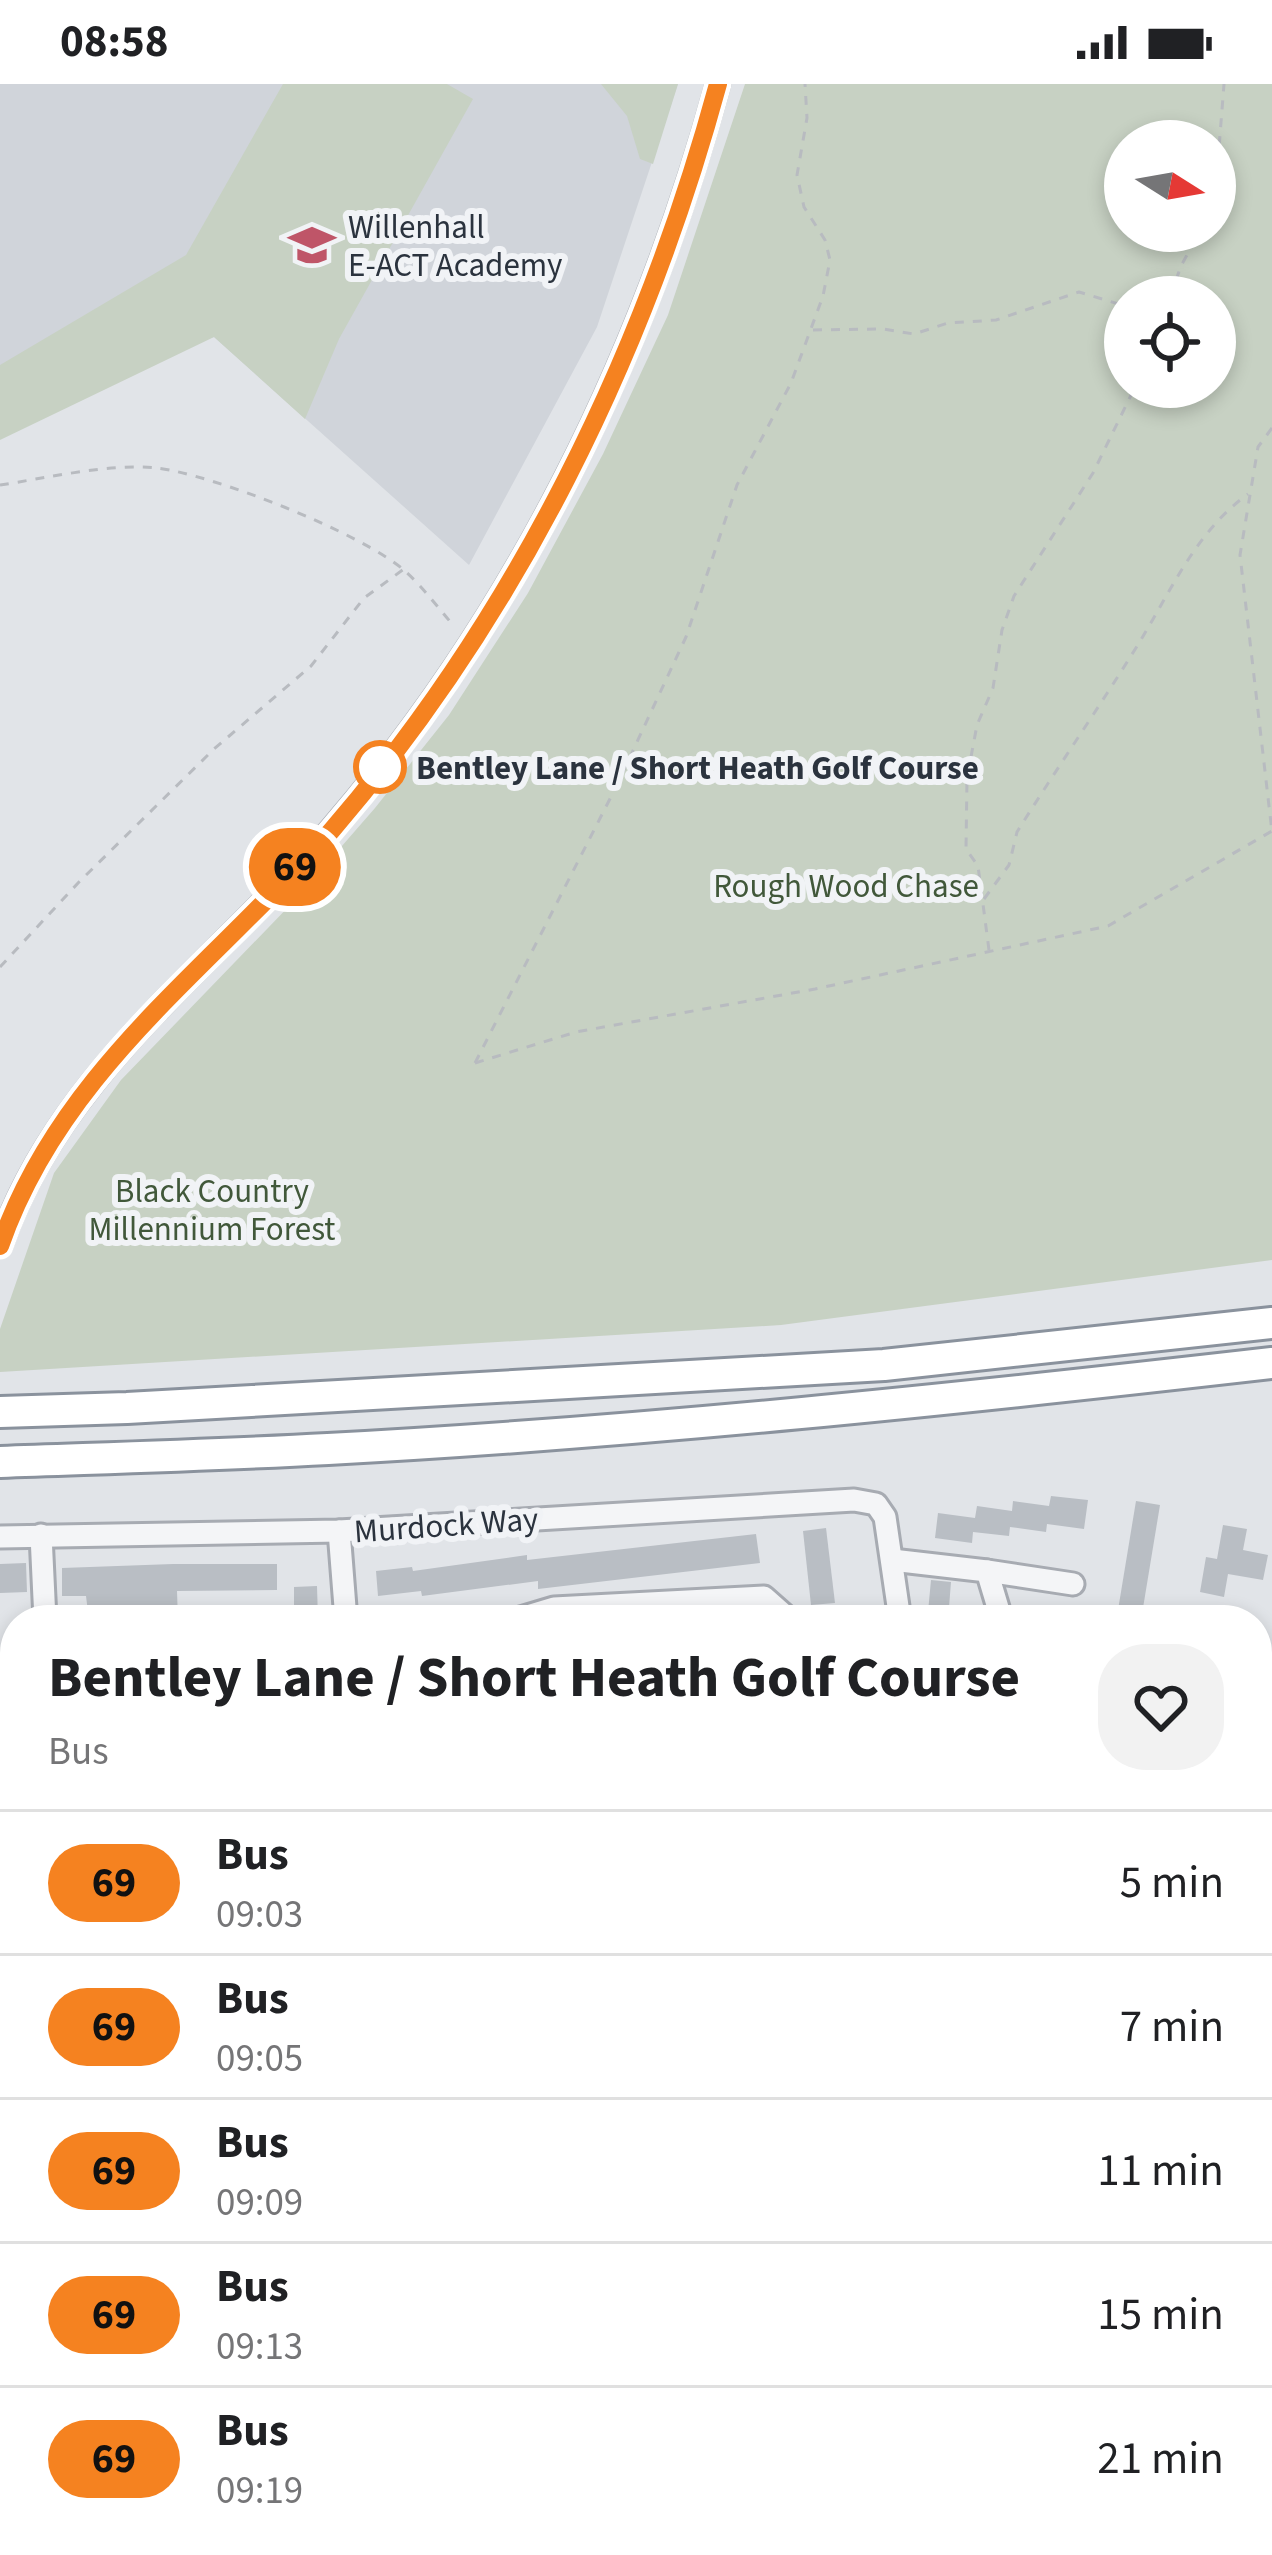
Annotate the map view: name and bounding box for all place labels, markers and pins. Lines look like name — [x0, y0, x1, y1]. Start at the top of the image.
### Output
place label: Willenhall E-ACT Academy — [348, 204, 563, 289]
school or university icon: Willenhall E-ACT Academy — [287, 220, 337, 270]
marker: Bentley Lane / Short Heath Golf Course — [355, 742, 405, 792]
place label: Bentley Lane / Short Heath Golf Course — [416, 745, 979, 792]

